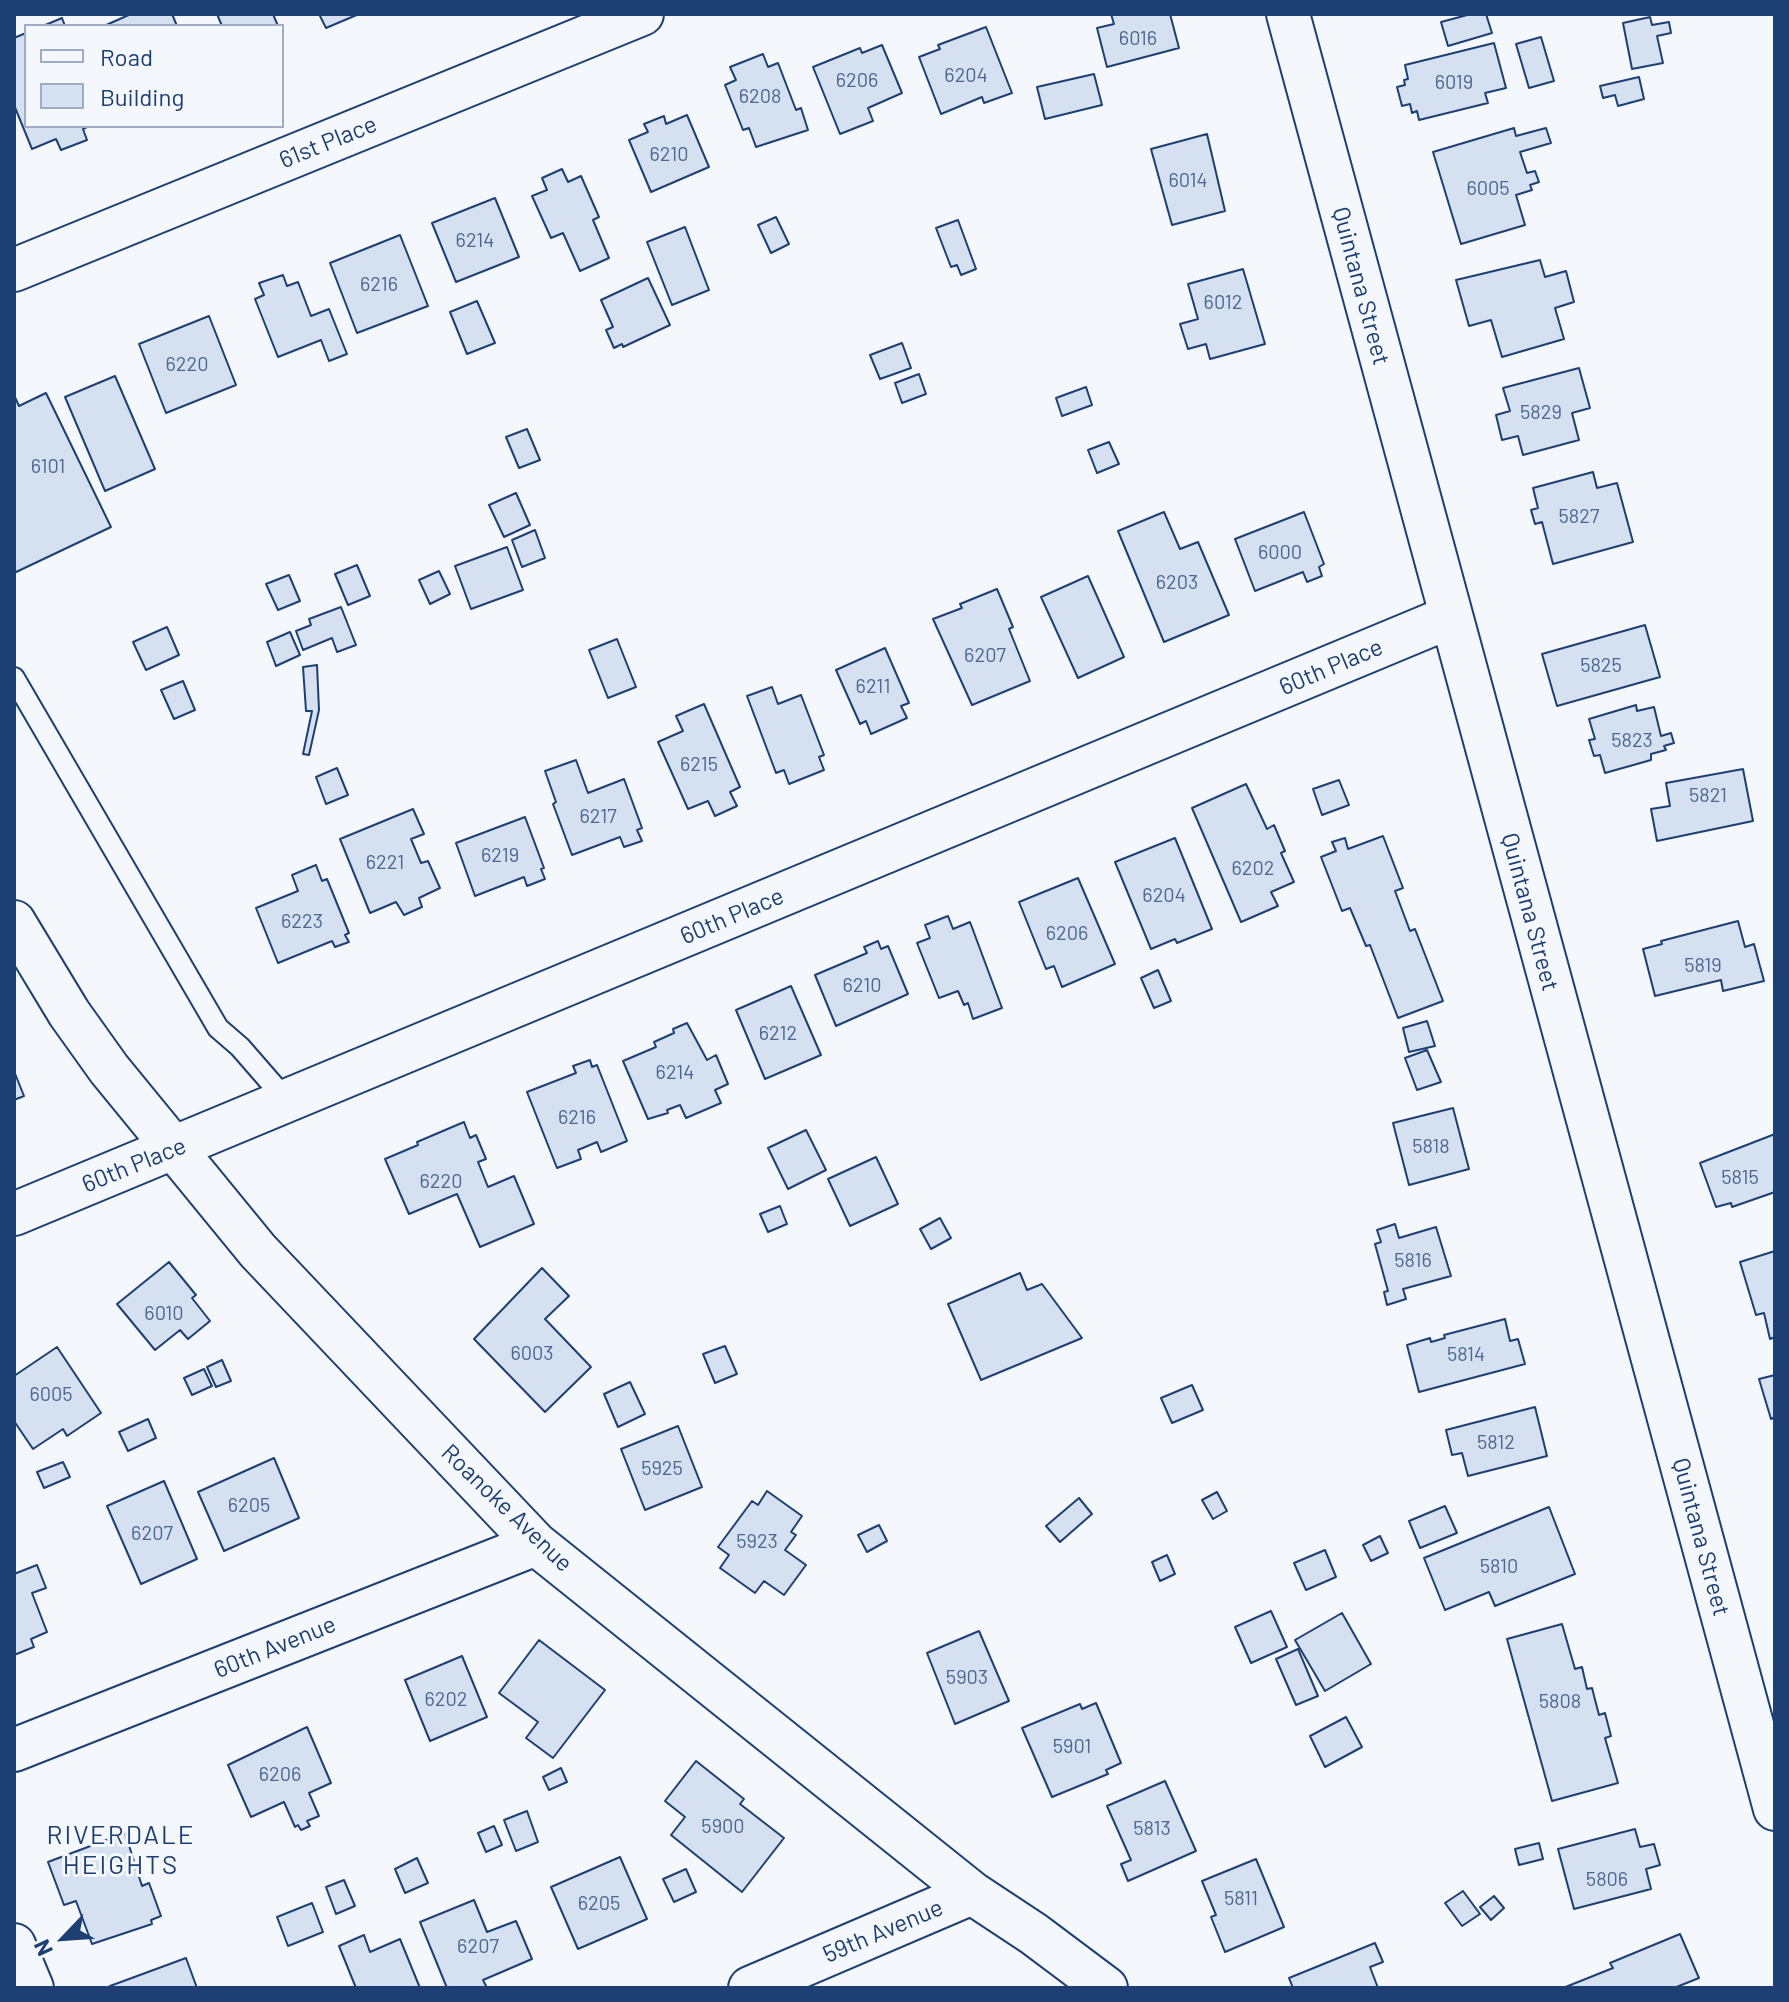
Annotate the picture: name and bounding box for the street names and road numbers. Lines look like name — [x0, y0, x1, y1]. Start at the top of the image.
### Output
street label: 61st Place — [275, 109, 381, 175]
street label: Quintana Street — [1326, 204, 1396, 368]
street label: 60th Place — [1275, 632, 1387, 702]
street label: Quintana Street — [1495, 830, 1565, 994]
street label: 60th Place — [676, 881, 788, 951]
street label: 60th Place — [78, 1131, 190, 1199]
street label: Roanoke Avenue — [435, 1438, 579, 1578]
street label: Quintana Street — [1666, 1455, 1736, 1619]
street label: 60th Avenue — [210, 1610, 340, 1684]
street label: 59th Avenue — [819, 1893, 947, 1969]

